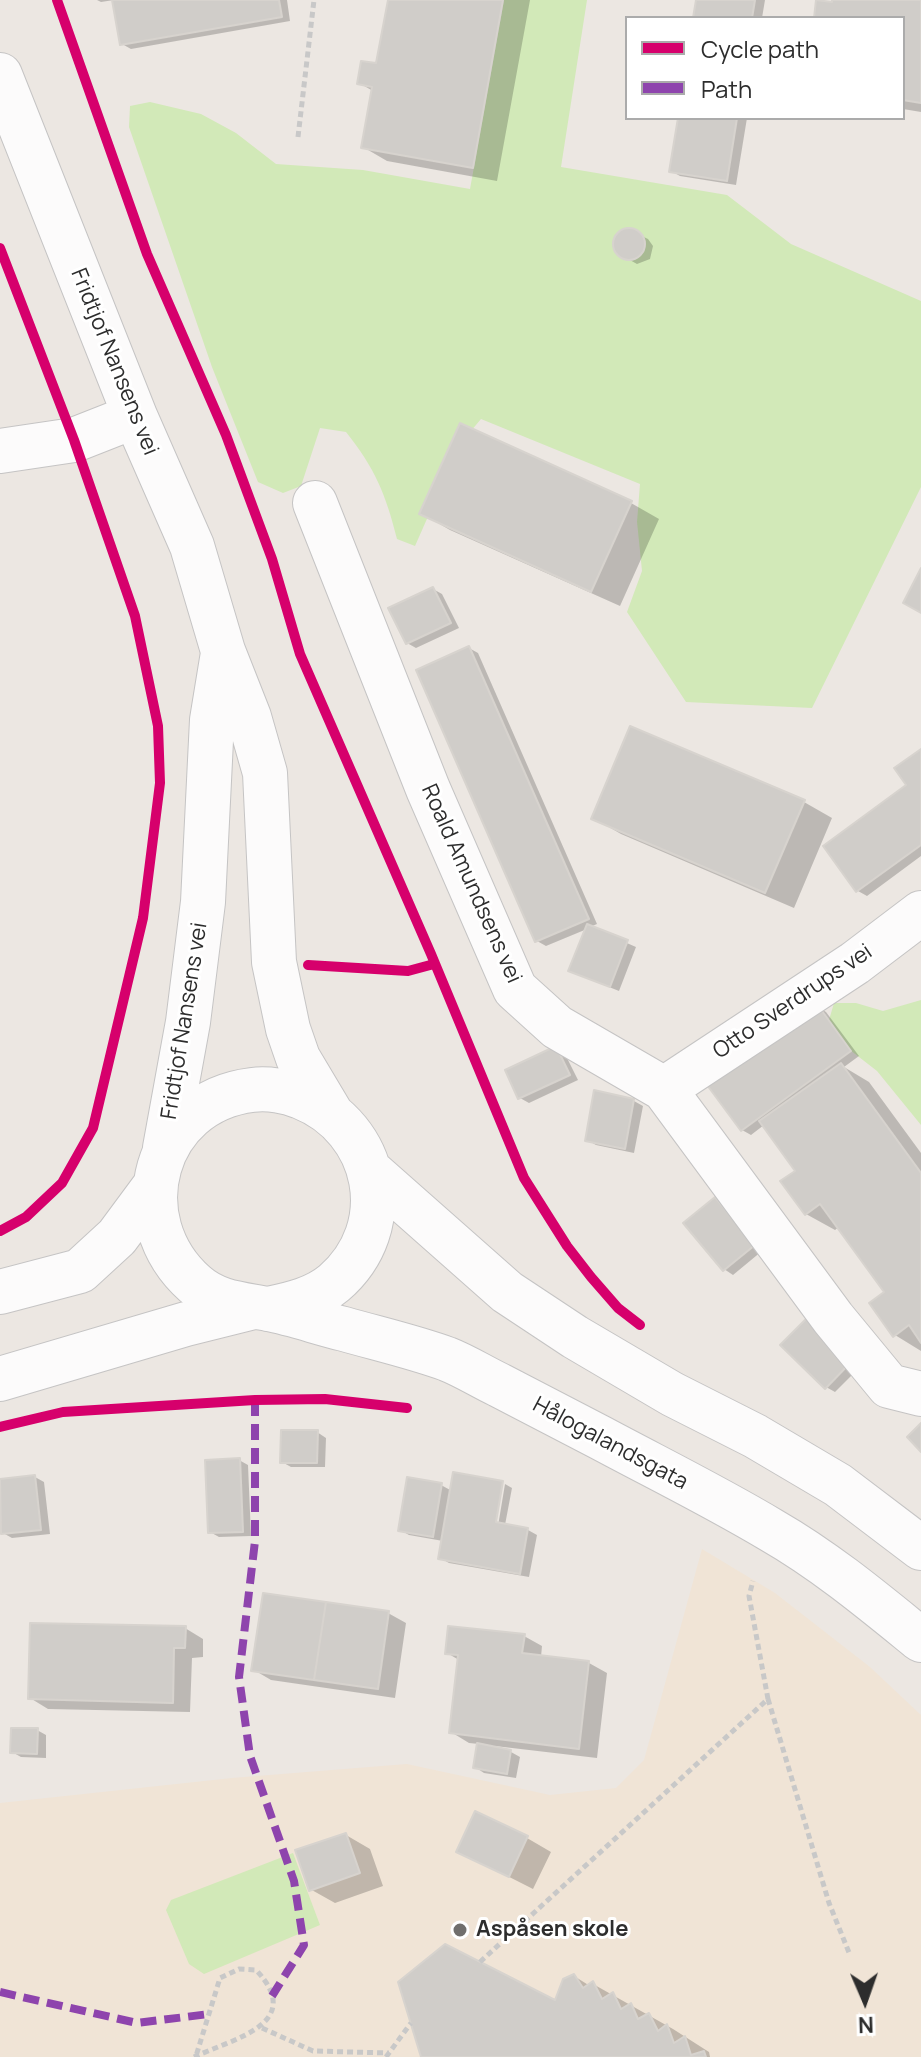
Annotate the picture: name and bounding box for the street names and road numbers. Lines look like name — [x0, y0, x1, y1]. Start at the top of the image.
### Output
street label: Fridtjof Nansens vei — [65, 265, 163, 459]
street label: Roald Amundsens vei — [415, 780, 527, 988]
street label: Fridtjof Nansens vei — [156, 921, 214, 1121]
street label: Otto Sverdrups vei — [708, 939, 878, 1065]
street label: Hålogalandsgata — [528, 1392, 692, 1496]

